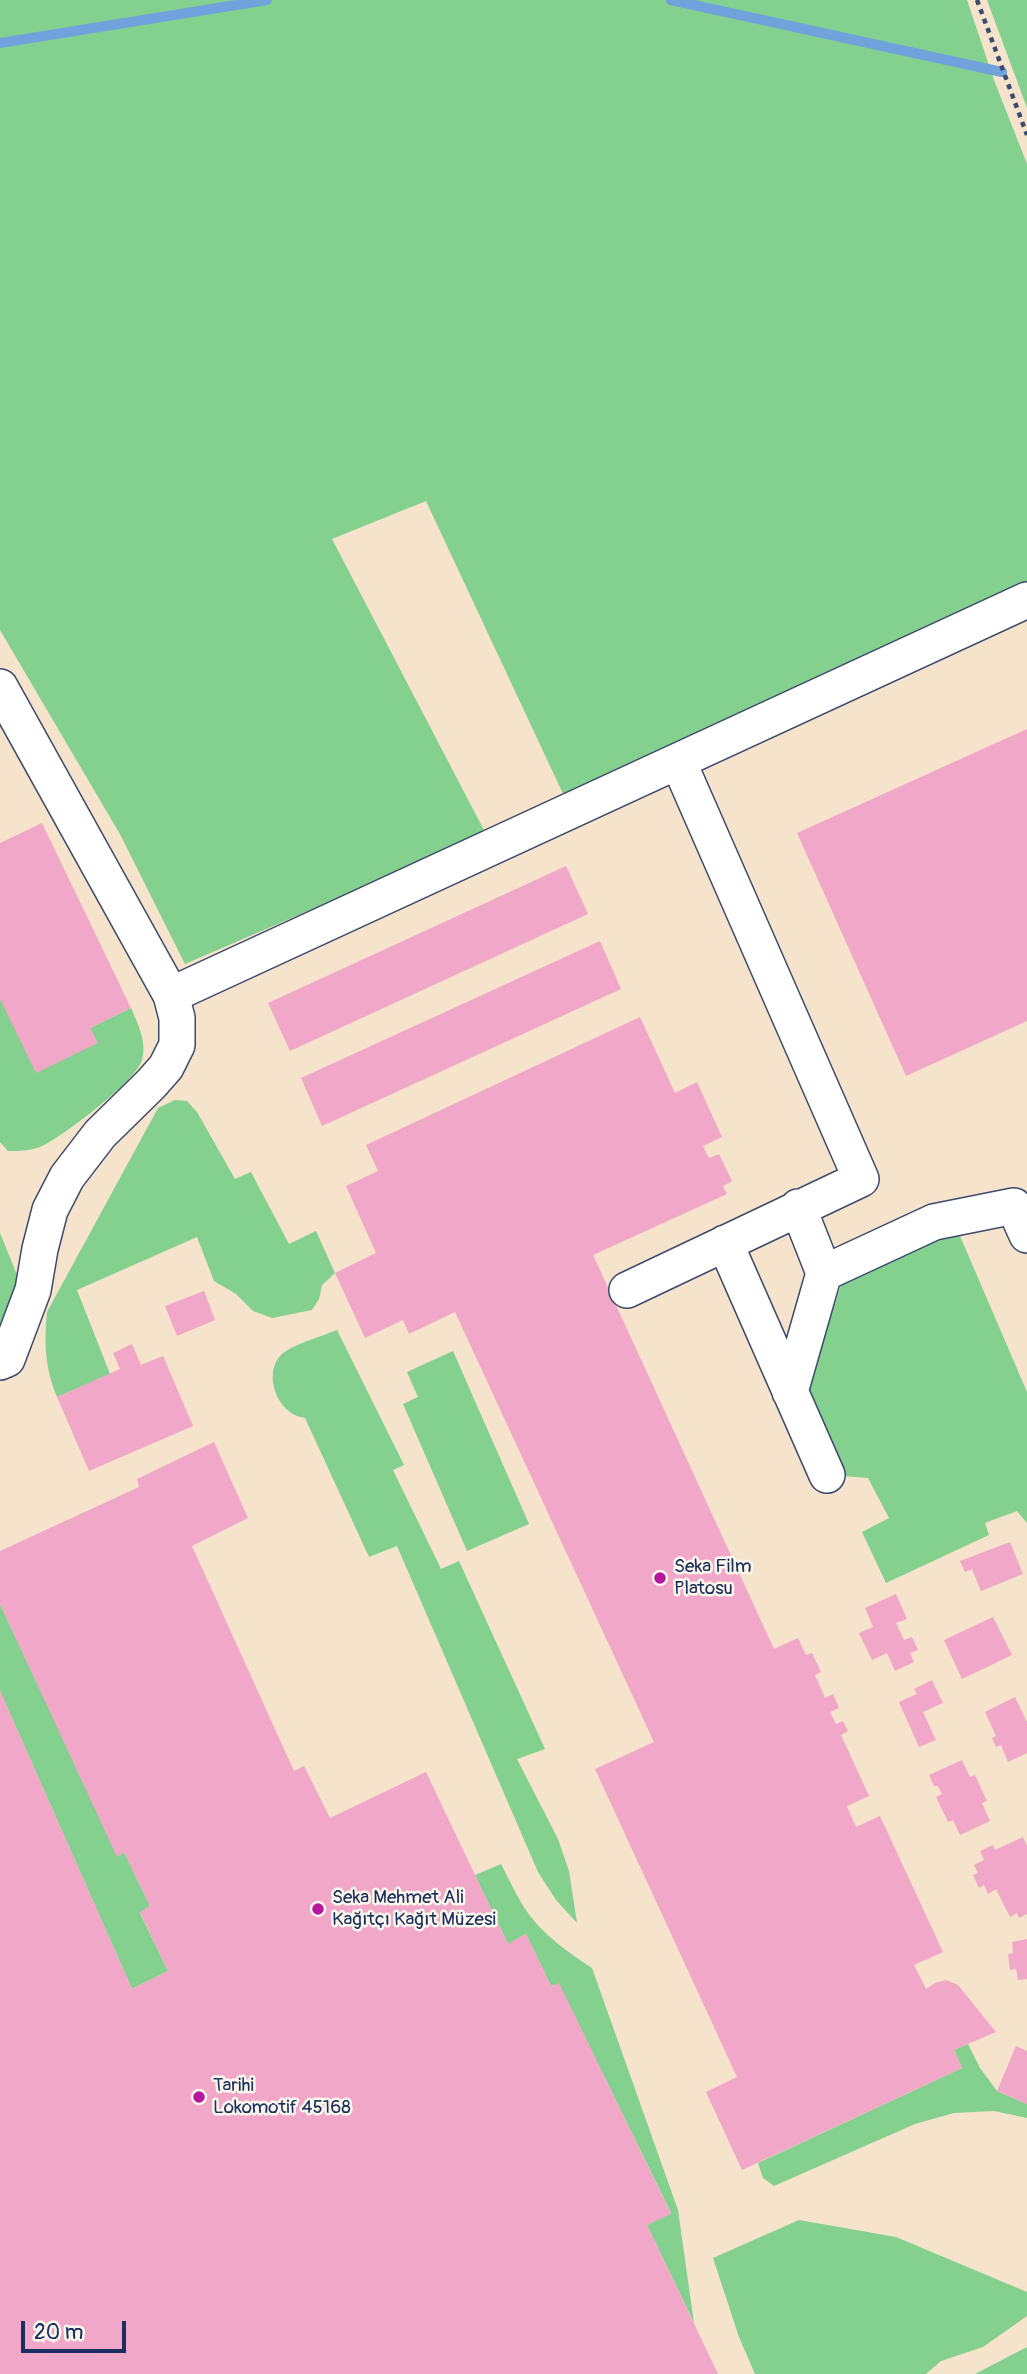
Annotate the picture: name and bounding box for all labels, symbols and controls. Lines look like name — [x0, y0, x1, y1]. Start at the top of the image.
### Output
place label: Seka Film Platosu — [674, 1556, 752, 1600]
marker: Seka Film Platosu — [652, 1570, 668, 1586]
place label: Seka Mehmet Ali Kağıtçı Kağıt Müzesi — [332, 1887, 496, 1931]
marker: Seka Mehmet Ali Kağıtçı Kağıt Müzesi — [310, 1901, 326, 1917]
place label: Tarihi Lokomotif 45168 — [213, 2075, 351, 2119]
marker: Tarihi Lokomotif 45168 — [191, 2089, 207, 2105]
scale bar — [24, 2308, 130, 2352]
text: 20 m — [34, 2319, 83, 2346]

